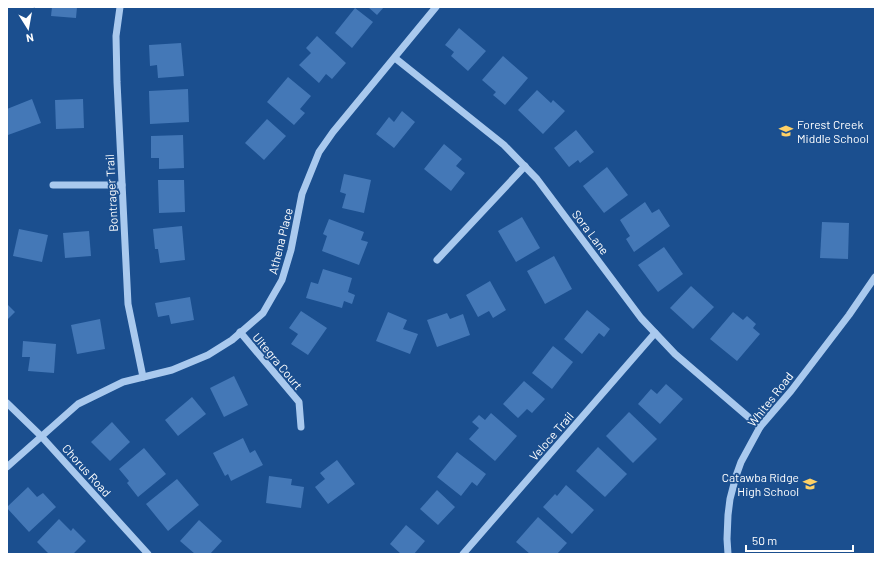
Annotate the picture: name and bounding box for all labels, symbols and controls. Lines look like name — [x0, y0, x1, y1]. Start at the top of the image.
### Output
north arrow — [8, 8, 48, 48]
text: N — [25, 31, 35, 45]
place label: Forest Creek Middle School — [797, 117, 869, 145]
school or university icon: Forest Creek Middle School — [778, 123, 794, 139]
street label: Bontrager Trail — [102, 154, 120, 232]
street label: Athena Place — [265, 206, 295, 276]
street label: Sora Lane — [570, 207, 612, 257]
street label: Ultegra Court — [250, 330, 306, 392]
street label: Whites Road — [744, 369, 796, 429]
street label: Veloce Trail — [526, 409, 576, 463]
street label: Chorus Road — [60, 441, 114, 499]
place label: Catawba Ridge High School — [722, 470, 799, 498]
school or university icon: Catawba Ridge High School — [802, 476, 818, 492]
scale bar — [746, 527, 853, 553]
text: 50 m — [752, 533, 777, 547]

